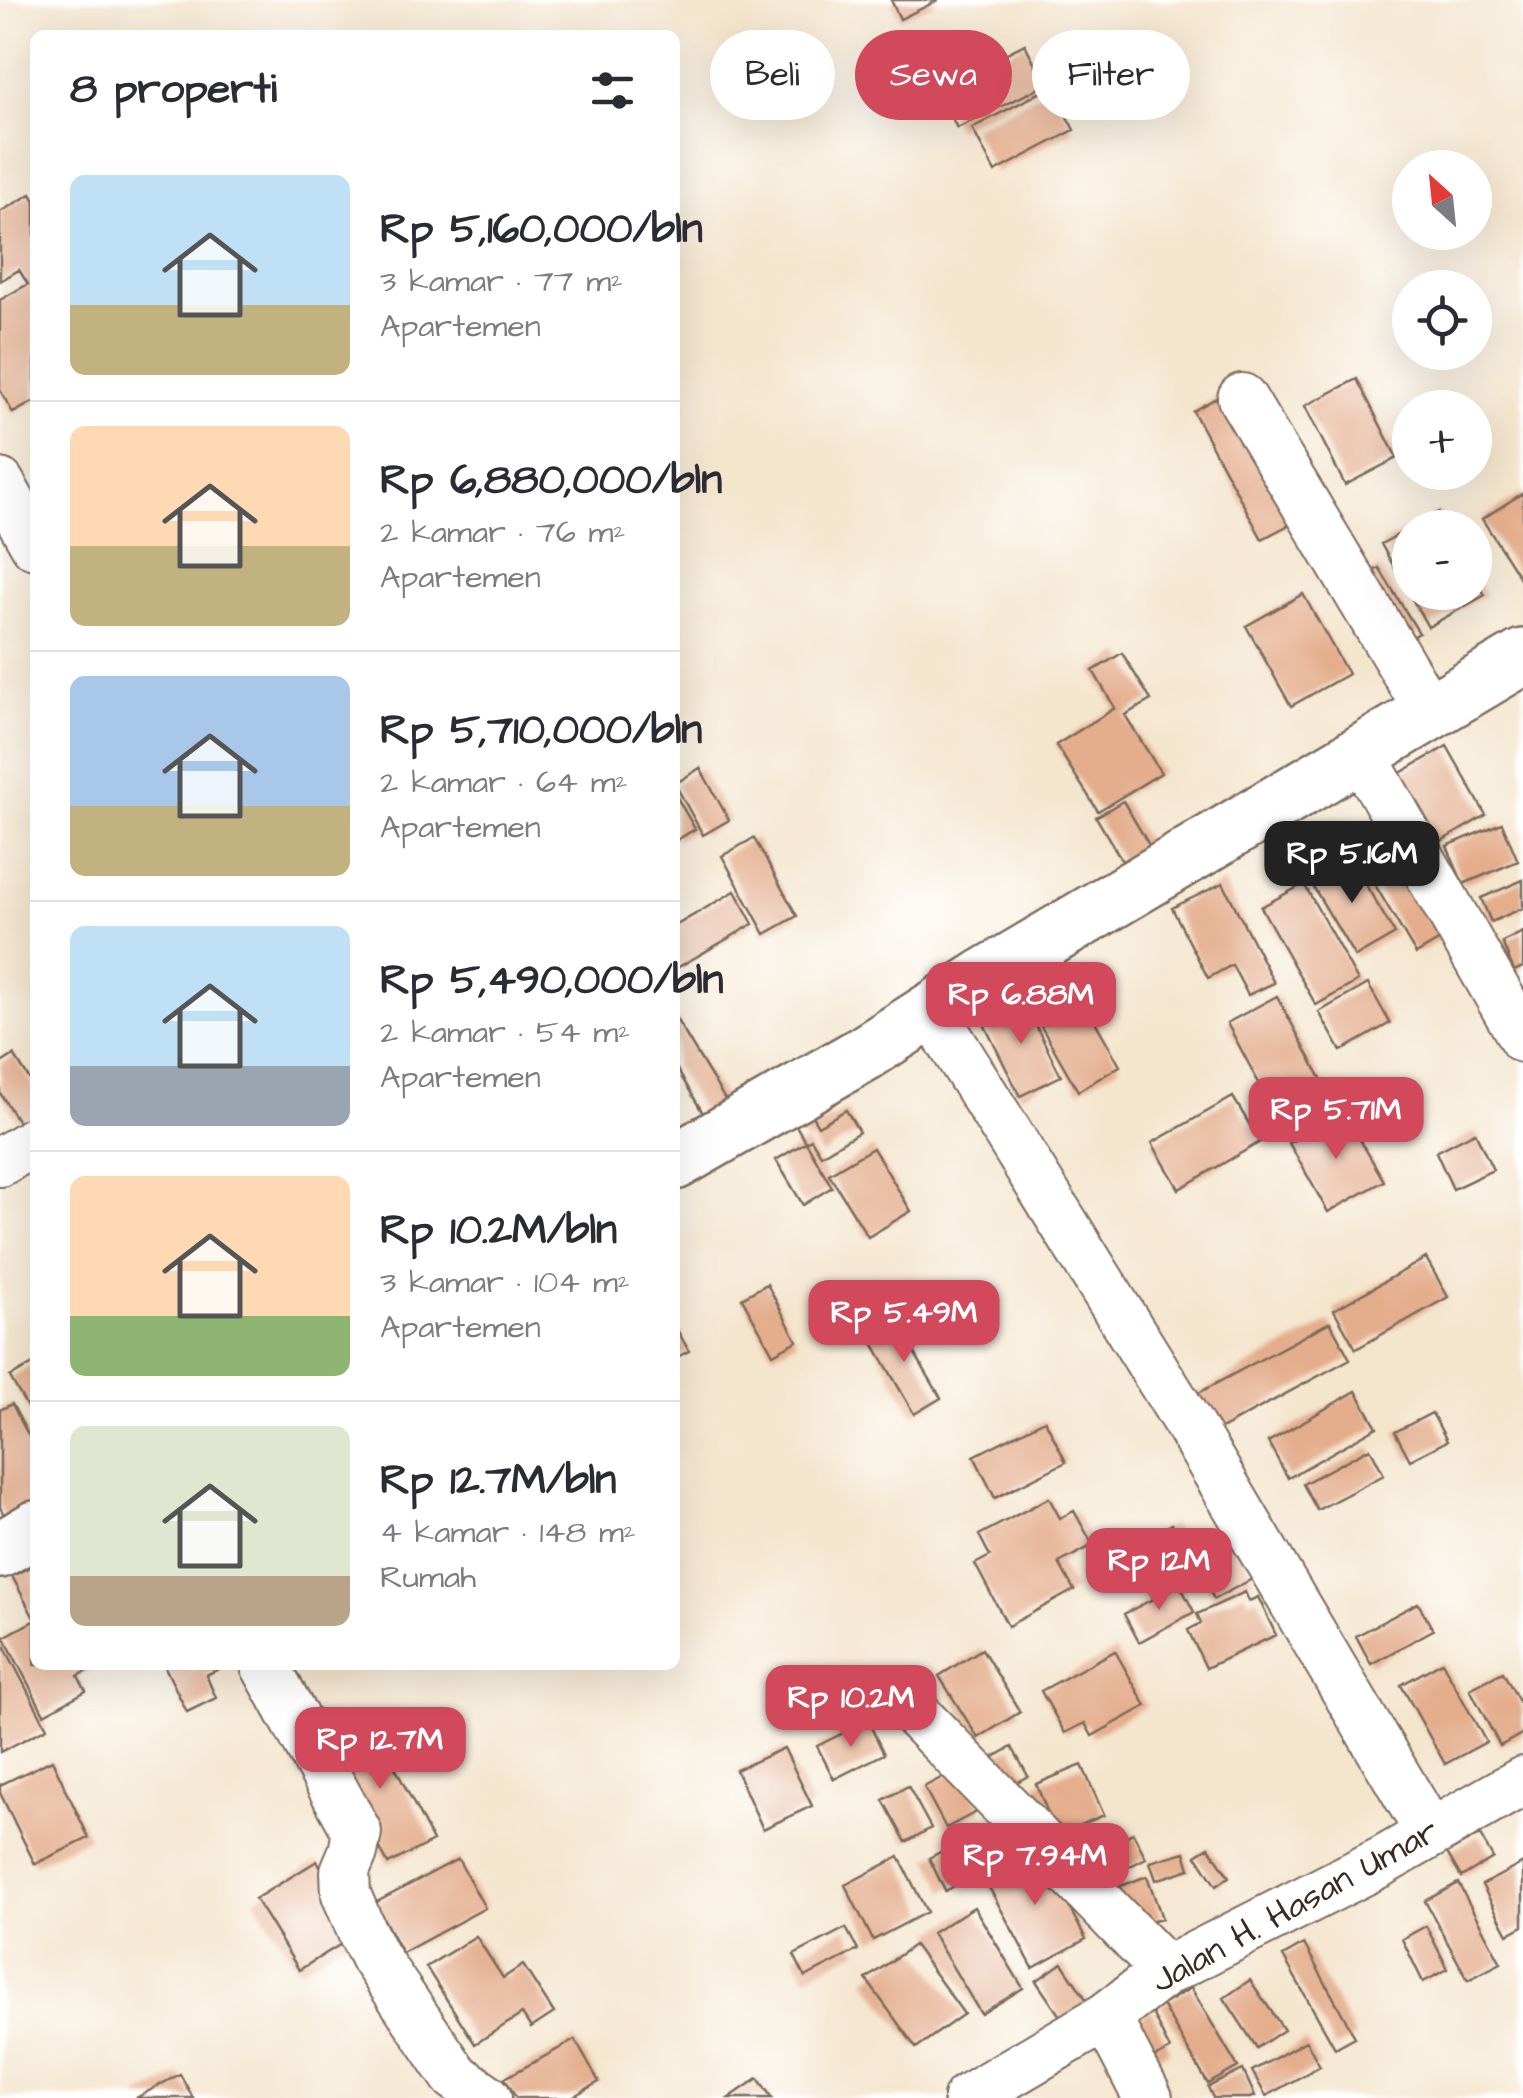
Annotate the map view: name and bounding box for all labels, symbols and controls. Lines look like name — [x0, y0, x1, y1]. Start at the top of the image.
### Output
chip: Beli — [710, 30, 835, 120]
chip: Sewa — [855, 30, 1012, 120]
chip: Filter — [1032, 30, 1190, 120]
text: 8 properti — [70, 61, 277, 119]
icon: filters — [585, 63, 640, 118]
north arrow — [1392, 150, 1492, 250]
map controls — [1392, 150, 1492, 610]
text: Rp 5,160,000/bln — [380, 201, 703, 259]
icon: home — [150, 215, 270, 335]
text: 3 kamar · 77 m² — [380, 259, 623, 304]
button: locate — [1392, 270, 1492, 370]
text: Apartemen — [380, 304, 541, 349]
button: + — [1392, 390, 1492, 490]
text: Rp 6,880,000/bln — [380, 452, 722, 510]
icon: home — [150, 466, 270, 586]
text: 2 kamar · 76 m² — [380, 510, 626, 555]
button: − — [1392, 510, 1492, 610]
text: Apartemen — [380, 555, 541, 600]
text: Rp 5,710,000/bln — [380, 702, 702, 760]
icon: home — [150, 716, 270, 836]
text: 2 kamar · 64 m² — [380, 760, 628, 805]
text: Apartemen — [380, 805, 541, 850]
pin: Rp 5.16M — [1249, 821, 1455, 906]
text: Rp 5.16M — [1286, 831, 1418, 876]
text: Rp 5,490,000/bln — [380, 952, 724, 1010]
pin: Rp 6.88M — [918, 962, 1124, 1047]
icon: home — [150, 966, 270, 1086]
text: Rp 6.88M — [948, 972, 1094, 1017]
text: 2 kamar · 54 m² — [380, 1010, 630, 1055]
text: Apartemen — [380, 1055, 541, 1100]
pin: Rp 5.71M — [1233, 1077, 1439, 1162]
text: Rp 5.71M — [1271, 1087, 1401, 1132]
text: Rp 10.2M/bln — [380, 1202, 617, 1260]
icon: home — [150, 1216, 270, 1336]
text: 3 kamar · 104 m² — [380, 1260, 630, 1305]
pin: Rp 5.49M — [801, 1280, 1007, 1365]
text: Rp 5.49M — [830, 1290, 978, 1335]
text: Apartemen — [380, 1305, 541, 1350]
text: Rp 12.7M/bln — [380, 1452, 616, 1510]
icon: home — [150, 1466, 270, 1586]
text: 4 kamar · 148 m² — [380, 1510, 636, 1555]
pin: Rp 12M — [1078, 1528, 1240, 1613]
text: Rp 12M — [1108, 1538, 1210, 1583]
text: Rumah — [380, 1555, 476, 1600]
pin: Rp 10.2M — [748, 1665, 954, 1750]
text: Rp 10.2M — [788, 1675, 915, 1720]
pin: Rp 12.7M — [277, 1707, 483, 1792]
text: Rp 12.7M — [317, 1717, 443, 1762]
street label: Jalan H. Hasan Umar — [1143, 1807, 1447, 2005]
pin: Rp 7.94M — [932, 1823, 1138, 1908]
text: Rp 7.94M — [963, 1833, 1107, 1878]

